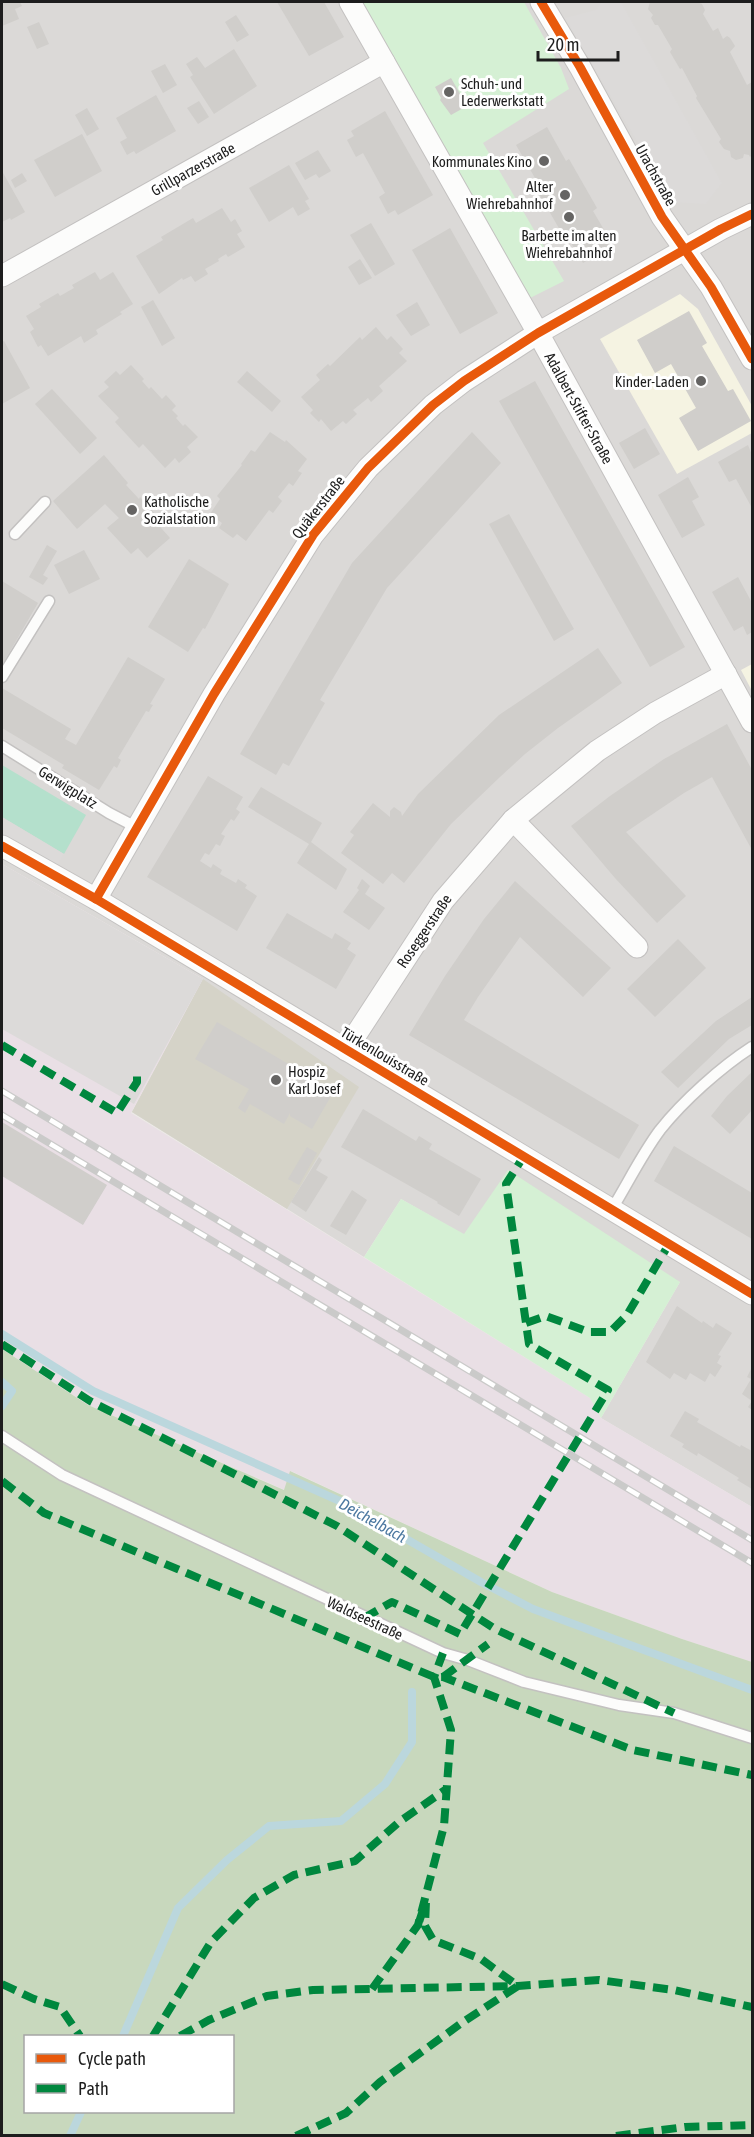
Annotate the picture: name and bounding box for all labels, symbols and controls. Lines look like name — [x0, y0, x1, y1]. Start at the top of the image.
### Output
scale bar — [538, 24, 618, 62]
text: 20 m — [547, 34, 579, 55]
place label: Schuh- und Lederwerkstatt — [461, 75, 544, 109]
marker: Schuh- und Lederwerkstatt — [442, 85, 456, 99]
street label: Grillparzerstraße — [148, 139, 238, 199]
street label: Urachstraße — [632, 141, 680, 209]
place label: Kommunales Kino — [432, 153, 532, 170]
marker: Kommunales Kino — [537, 154, 551, 168]
place label: Alter Wiehrebahnhof — [466, 178, 554, 212]
marker: Alter Wiehrebahnhof — [558, 188, 572, 202]
marker: Barbette im alten Wiehrebahnhof — [562, 210, 576, 224]
place label: Barbette im alten Wiehrebahnhof — [521, 227, 617, 261]
street label: Adalbert-Stifter-Straße — [541, 349, 617, 467]
place label: Kinder-Laden — [615, 373, 689, 390]
marker: Kinder-Laden — [694, 374, 708, 388]
street label: Quäkerstraße — [288, 472, 348, 542]
place label: Katholische Sozialstation — [144, 493, 216, 527]
marker: Katholische Sozialstation — [125, 503, 139, 517]
street label: Gerwigplatz — [36, 762, 101, 812]
street label: Roseggerstraße — [393, 891, 455, 971]
street label: Türkenlouisstraße — [338, 1023, 432, 1089]
place label: Hospiz Karl Josef — [288, 1063, 341, 1097]
marker: Hospiz Karl Josef — [269, 1073, 283, 1087]
water label: Deichelbach — [336, 1494, 410, 1546]
street label: Waldseestraße — [324, 1593, 406, 1643]
legend — [24, 2035, 234, 2113]
text: Cycle path — [78, 2048, 146, 2069]
text: Path — [78, 2078, 109, 2099]

